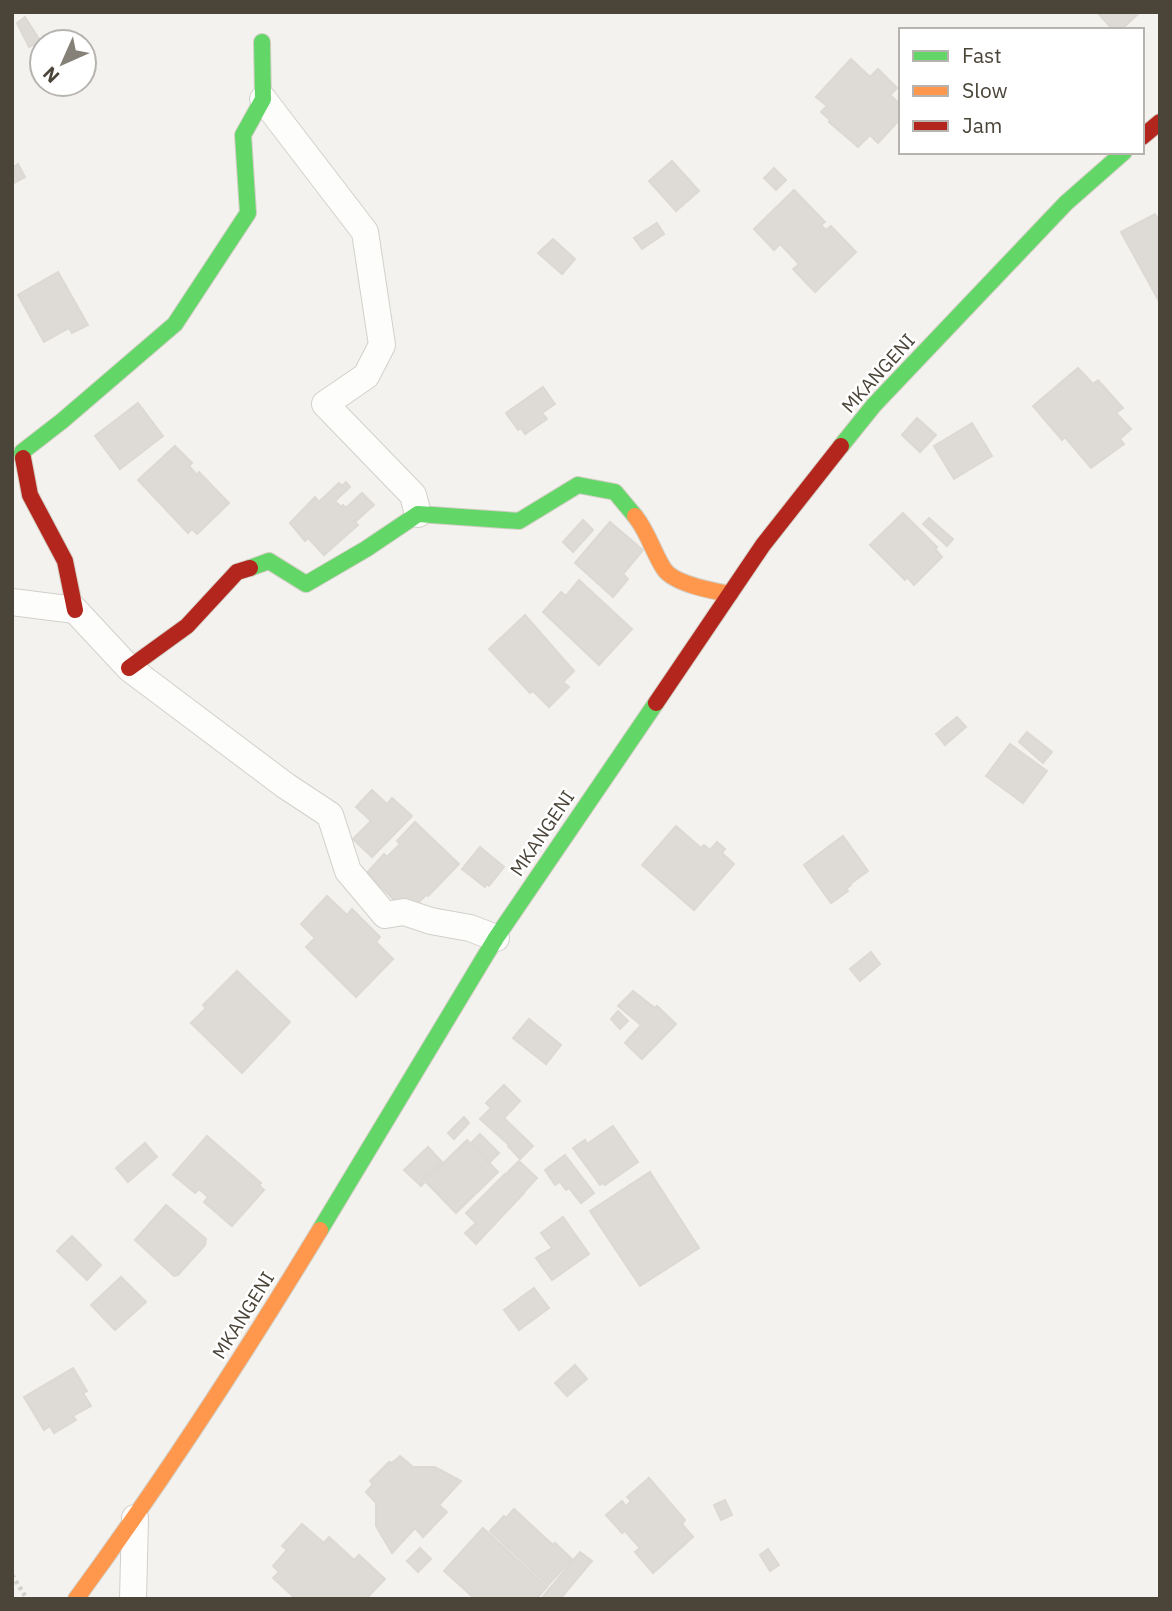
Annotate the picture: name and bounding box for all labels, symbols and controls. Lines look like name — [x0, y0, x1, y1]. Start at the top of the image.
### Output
north arrow — [28, 28, 98, 98]
legend — [899, 28, 1144, 154]
text: Fast — [962, 41, 1002, 69]
text: N — [38, 62, 64, 88]
text: Slow — [962, 76, 1008, 104]
text: Jam — [962, 111, 1002, 139]
street label: MKANGENI — [836, 328, 920, 418]
street label: MKANGENI — [505, 785, 579, 881]
street label: MKANGENI — [207, 1267, 279, 1363]

